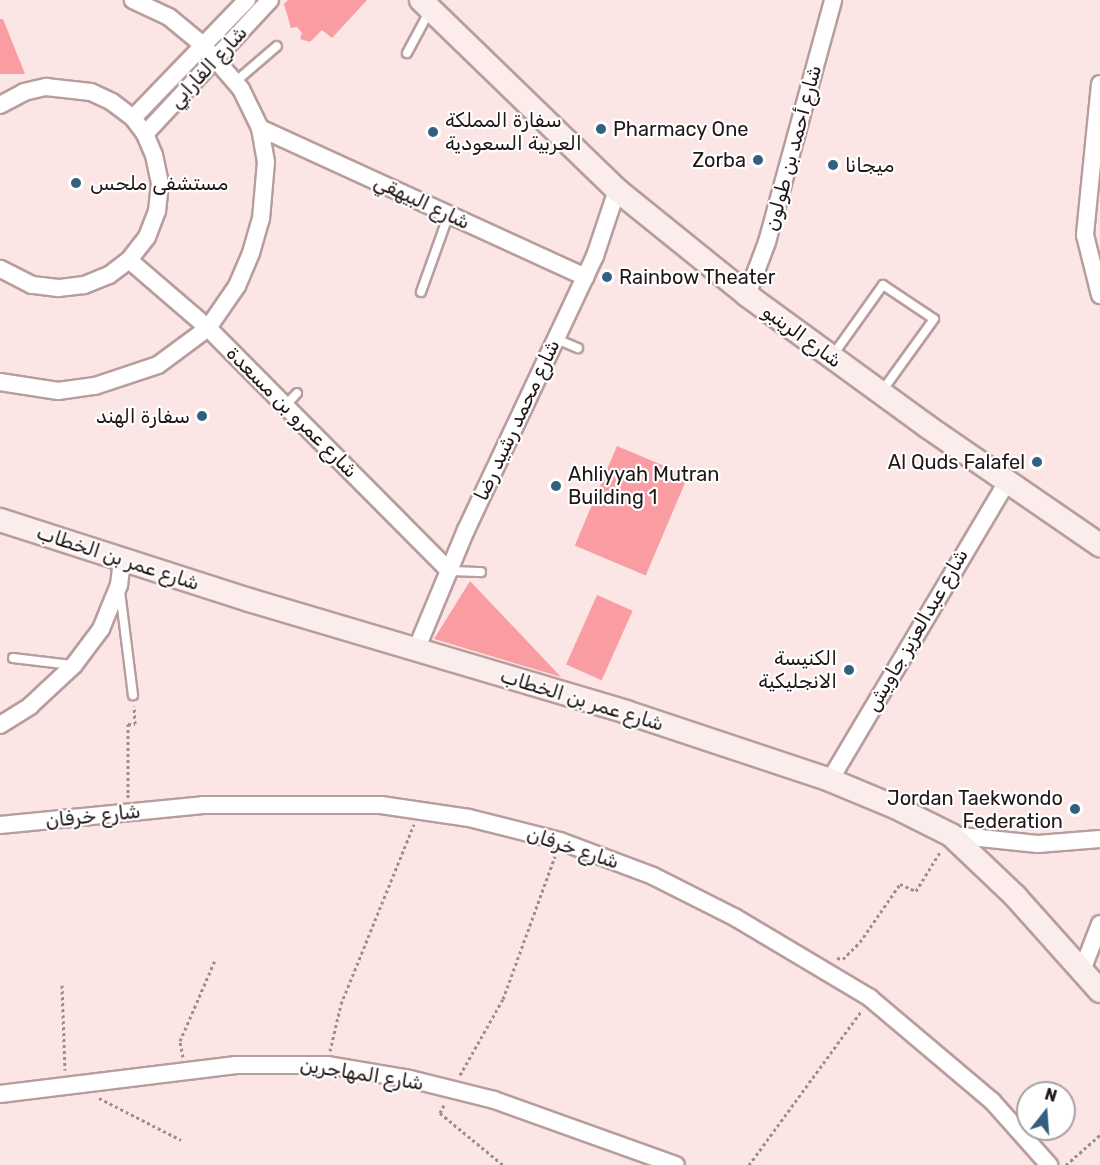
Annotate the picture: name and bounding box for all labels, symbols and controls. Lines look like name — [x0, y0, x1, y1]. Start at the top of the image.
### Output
street label: شارع الفارابي — [164, 21, 252, 113]
street label: شارع أحمد بن طولون — [759, 62, 827, 234]
place label: سفارة المملكة العربية السعودية — [445, 108, 582, 155]
place label: Pharmacy One — [613, 117, 749, 141]
marker: Pharmacy One — [594, 122, 608, 136]
marker: سفارة المملكة العربية السعودية — [426, 125, 440, 139]
place label: Zorba — [692, 148, 746, 172]
marker: Zorba — [751, 153, 765, 167]
place label: ميجانا — [845, 153, 894, 177]
marker: ميجانا — [826, 158, 840, 172]
street label: شارع البيهقي — [370, 169, 474, 235]
place label: مستشفى ملحس — [90, 171, 228, 195]
marker: مستشفى ملحس — [67, 174, 85, 192]
place label: Rainbow Theater — [619, 265, 776, 289]
marker: Rainbow Theater — [600, 270, 614, 284]
street label: شارع الرينبو — [757, 299, 847, 373]
street label: شارع محمد رشيد رضا — [469, 336, 565, 504]
street label: شارع عمرو بن مسعدة — [221, 341, 363, 483]
place label: سفارة الهند — [96, 404, 190, 428]
marker: سفارة الهند — [195, 409, 209, 423]
place label: Al Quds Falafel — [888, 450, 1025, 474]
marker: Al Quds Falafel — [1030, 455, 1044, 469]
place label: Ahliyyah Mutran Building 1 — [568, 462, 719, 509]
marker: Ahliyyah Mutran Building 1 — [549, 479, 563, 493]
street label: شارع عمر بن الخطاب — [34, 520, 202, 596]
street label: شارع عبدالعزيز جاويش — [861, 544, 973, 716]
place label: الكنيسة الانجليكية — [758, 646, 837, 693]
marker: الكنيسة الانجليكية — [842, 663, 856, 677]
street label: شارع عمر بن الخطاب — [497, 664, 667, 736]
place label: Jordan Taekwondo Federation — [886, 786, 1063, 833]
street label: شارع خرفان — [44, 799, 142, 833]
marker: Jordan Taekwondo Federation — [1068, 802, 1082, 816]
street label: شارع خرفان — [524, 822, 622, 874]
street label: شارع المهاجرين — [298, 1052, 426, 1096]
north arrow — [1016, 1081, 1076, 1141]
text: N — [1043, 1084, 1059, 1106]

